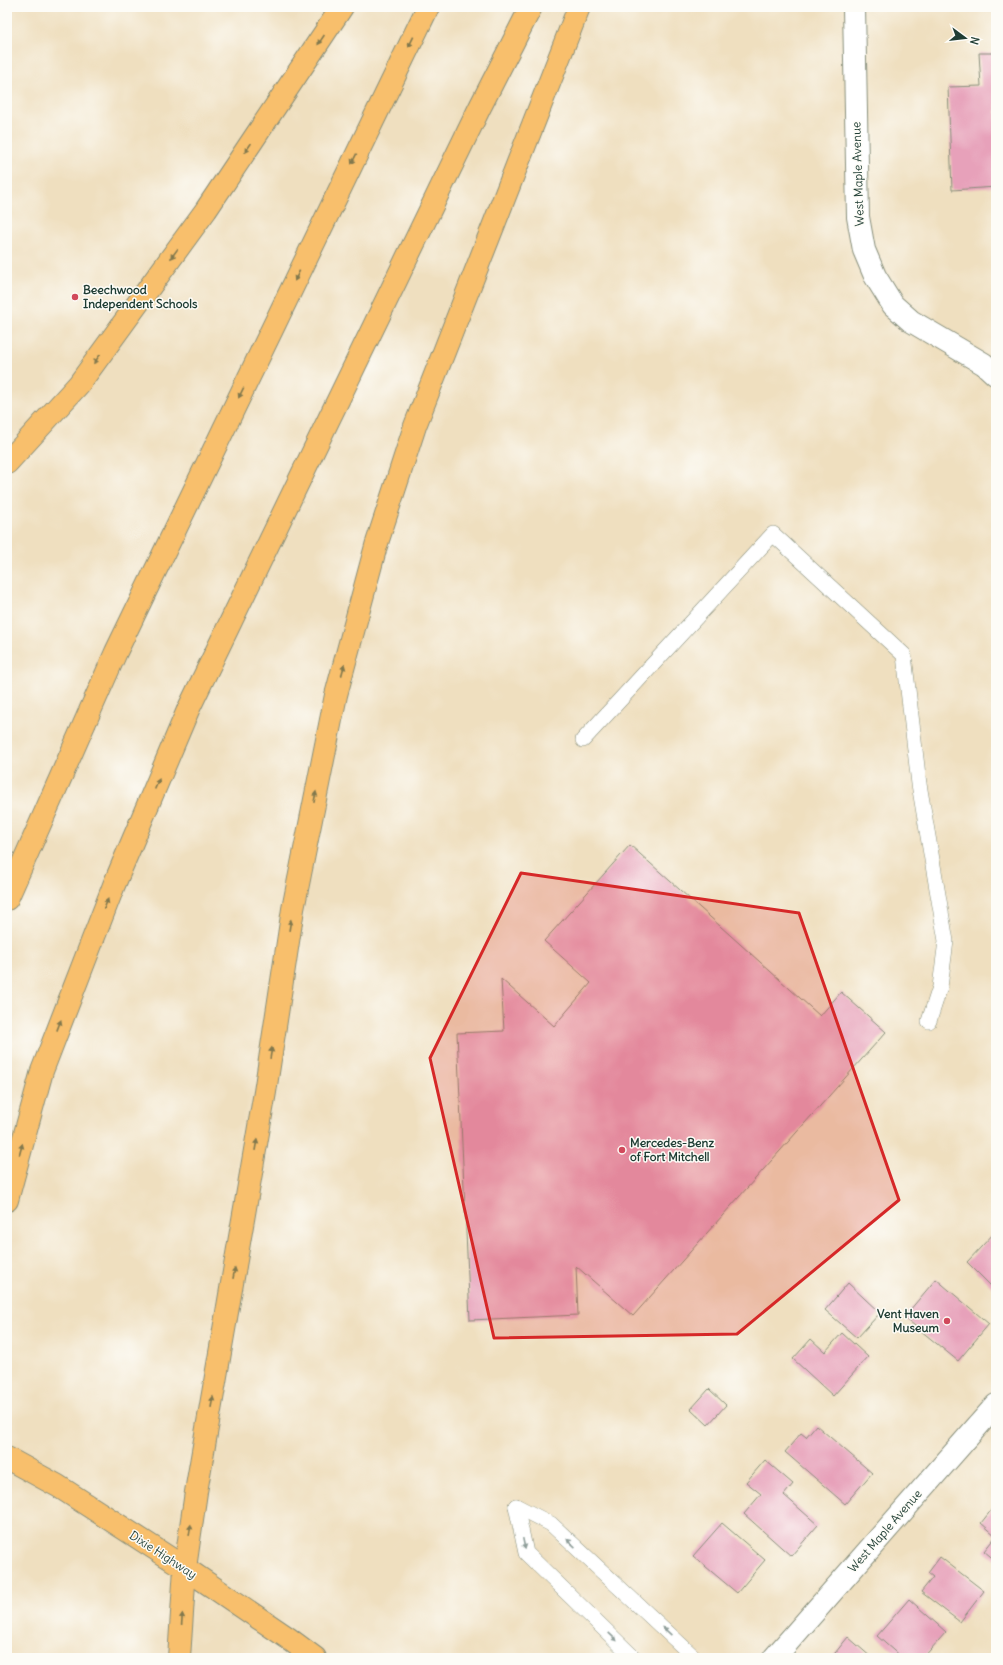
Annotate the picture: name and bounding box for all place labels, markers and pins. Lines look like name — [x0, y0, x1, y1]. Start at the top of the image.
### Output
place label: Beechwood Independent Schools — [83, 282, 198, 312]
marker: Beechwood Independent Schools — [70, 292, 80, 302]
place label: Mercedes-Benz of Fort Mitchell — [630, 1135, 714, 1164]
marker: Mercedes-Benz of Fort Mitchell — [617, 1145, 627, 1155]
place label: Vent Haven Museum — [877, 1306, 939, 1335]
marker: Vent Haven Museum — [942, 1316, 952, 1326]

